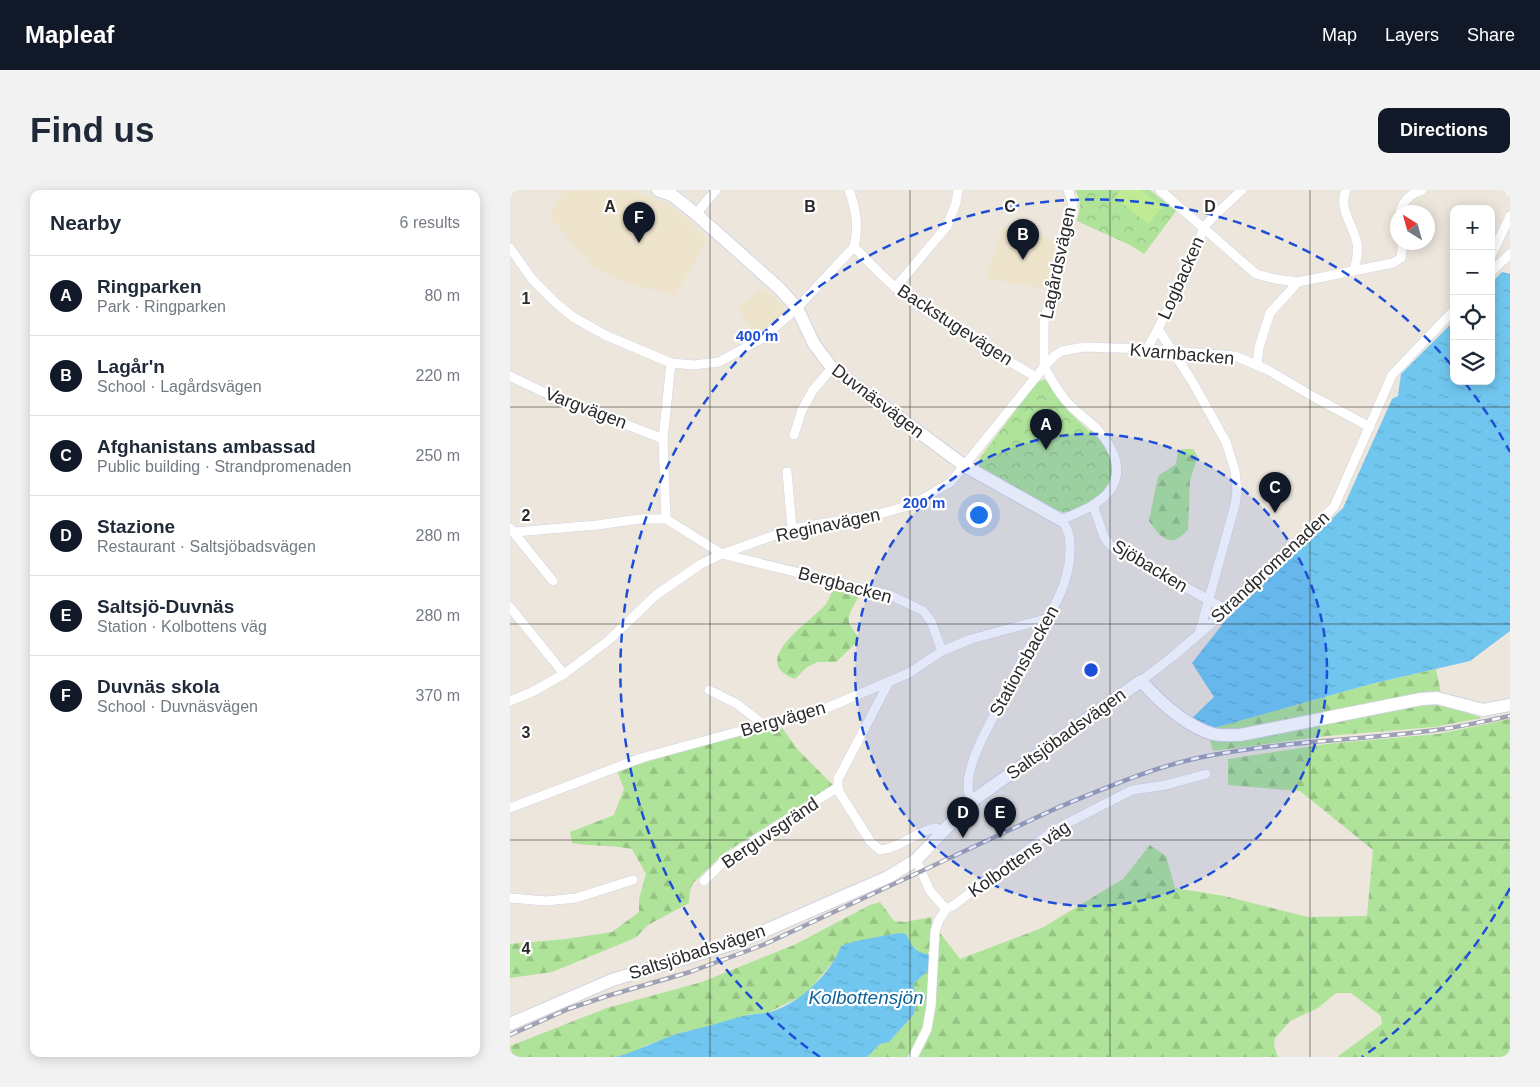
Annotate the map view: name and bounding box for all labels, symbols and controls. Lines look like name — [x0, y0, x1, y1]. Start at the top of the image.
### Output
text: Mapleaf — [25, 21, 114, 48]
text: Map — [1322, 25, 1357, 45]
text: Layers — [1385, 25, 1439, 45]
text: Share — [1467, 25, 1515, 45]
button: Directions — [1378, 108, 1510, 153]
text: Find us — [30, 110, 154, 149]
text: A — [604, 198, 616, 215]
text: B — [804, 198, 816, 215]
text: C — [1004, 198, 1016, 215]
text: D — [1204, 198, 1216, 215]
pin: F — [623, 202, 655, 243]
street label: Lagårdsvägen — [1036, 205, 1080, 321]
north arrow — [1390, 205, 1435, 250]
map controls — [1450, 205, 1495, 385]
button: + — [1450, 205, 1495, 250]
text: Nearby — [50, 211, 121, 234]
text: 6 results — [400, 214, 460, 231]
pin: B — [1007, 219, 1039, 260]
street label: Logbacken — [1154, 234, 1208, 322]
button: − — [1450, 250, 1495, 295]
text: Ringparken — [97, 276, 202, 297]
street label: Backstugevägen — [894, 280, 1016, 370]
text: A — [60, 287, 72, 304]
text: 80 m — [424, 287, 460, 304]
text: 1 — [522, 290, 531, 307]
button: locate — [1450, 295, 1495, 340]
text: Park · Ringparken — [97, 298, 226, 315]
text: 400 m — [736, 327, 778, 344]
street label: Kvarnbacken — [1129, 339, 1235, 369]
button: layers — [1450, 340, 1495, 385]
text: Lagår'n — [97, 356, 165, 377]
street label: Duvnäsvägen — [828, 360, 928, 442]
text: B — [60, 367, 72, 384]
text: 220 m — [416, 367, 460, 384]
text: School · Lagårdsvägen — [97, 378, 262, 395]
street label: Vargvägen — [542, 383, 630, 433]
pin: A — [1030, 409, 1062, 450]
text: Afghanistans ambassad — [97, 436, 316, 457]
text: C — [60, 447, 72, 464]
text: 250 m — [416, 447, 460, 464]
text: Public building · Strandpromenaden — [97, 458, 351, 475]
pin: C — [1259, 472, 1291, 513]
text: 200 m — [903, 494, 945, 511]
your location — [966, 502, 992, 528]
street label: Reginavägen — [774, 504, 882, 546]
text: 2 — [522, 507, 531, 524]
street label: Strandpromenaden — [1207, 507, 1333, 627]
text: Stazione — [97, 516, 175, 537]
text: D — [60, 527, 72, 544]
text: 280 m — [416, 527, 460, 544]
street label: Sjöbacken — [1109, 536, 1191, 596]
text: Restaurant · Saltsjöbadsvägen — [97, 538, 316, 555]
street label: Bergbacken — [796, 563, 894, 607]
text: Saltsjö-Duvnäs — [97, 596, 234, 617]
street label: Stationsbacken — [985, 602, 1063, 720]
text: E — [61, 607, 71, 624]
text: 280 m — [416, 607, 460, 624]
text: Station · Kolbottens väg — [97, 618, 267, 635]
centre of rings — [1082, 661, 1100, 679]
text: Duvnäs skola — [97, 676, 220, 697]
street label: Saltsjöbadsvägen — [1003, 684, 1129, 784]
text: F — [61, 687, 71, 704]
text: 370 m — [416, 687, 460, 704]
street label: Bergvägen — [738, 697, 828, 741]
text: School · Duvnäsvägen — [97, 698, 258, 715]
text: 3 — [522, 724, 531, 741]
street label: Berguvsgränd — [718, 793, 822, 873]
pin: D — [947, 797, 979, 838]
pin: E — [984, 797, 1016, 838]
street label: Kolbottens väg — [964, 817, 1074, 901]
street label: Saltsjöbadsvägen — [626, 921, 768, 983]
text: 4 — [522, 940, 531, 957]
water label: Kolbottensjön — [808, 987, 924, 1008]

